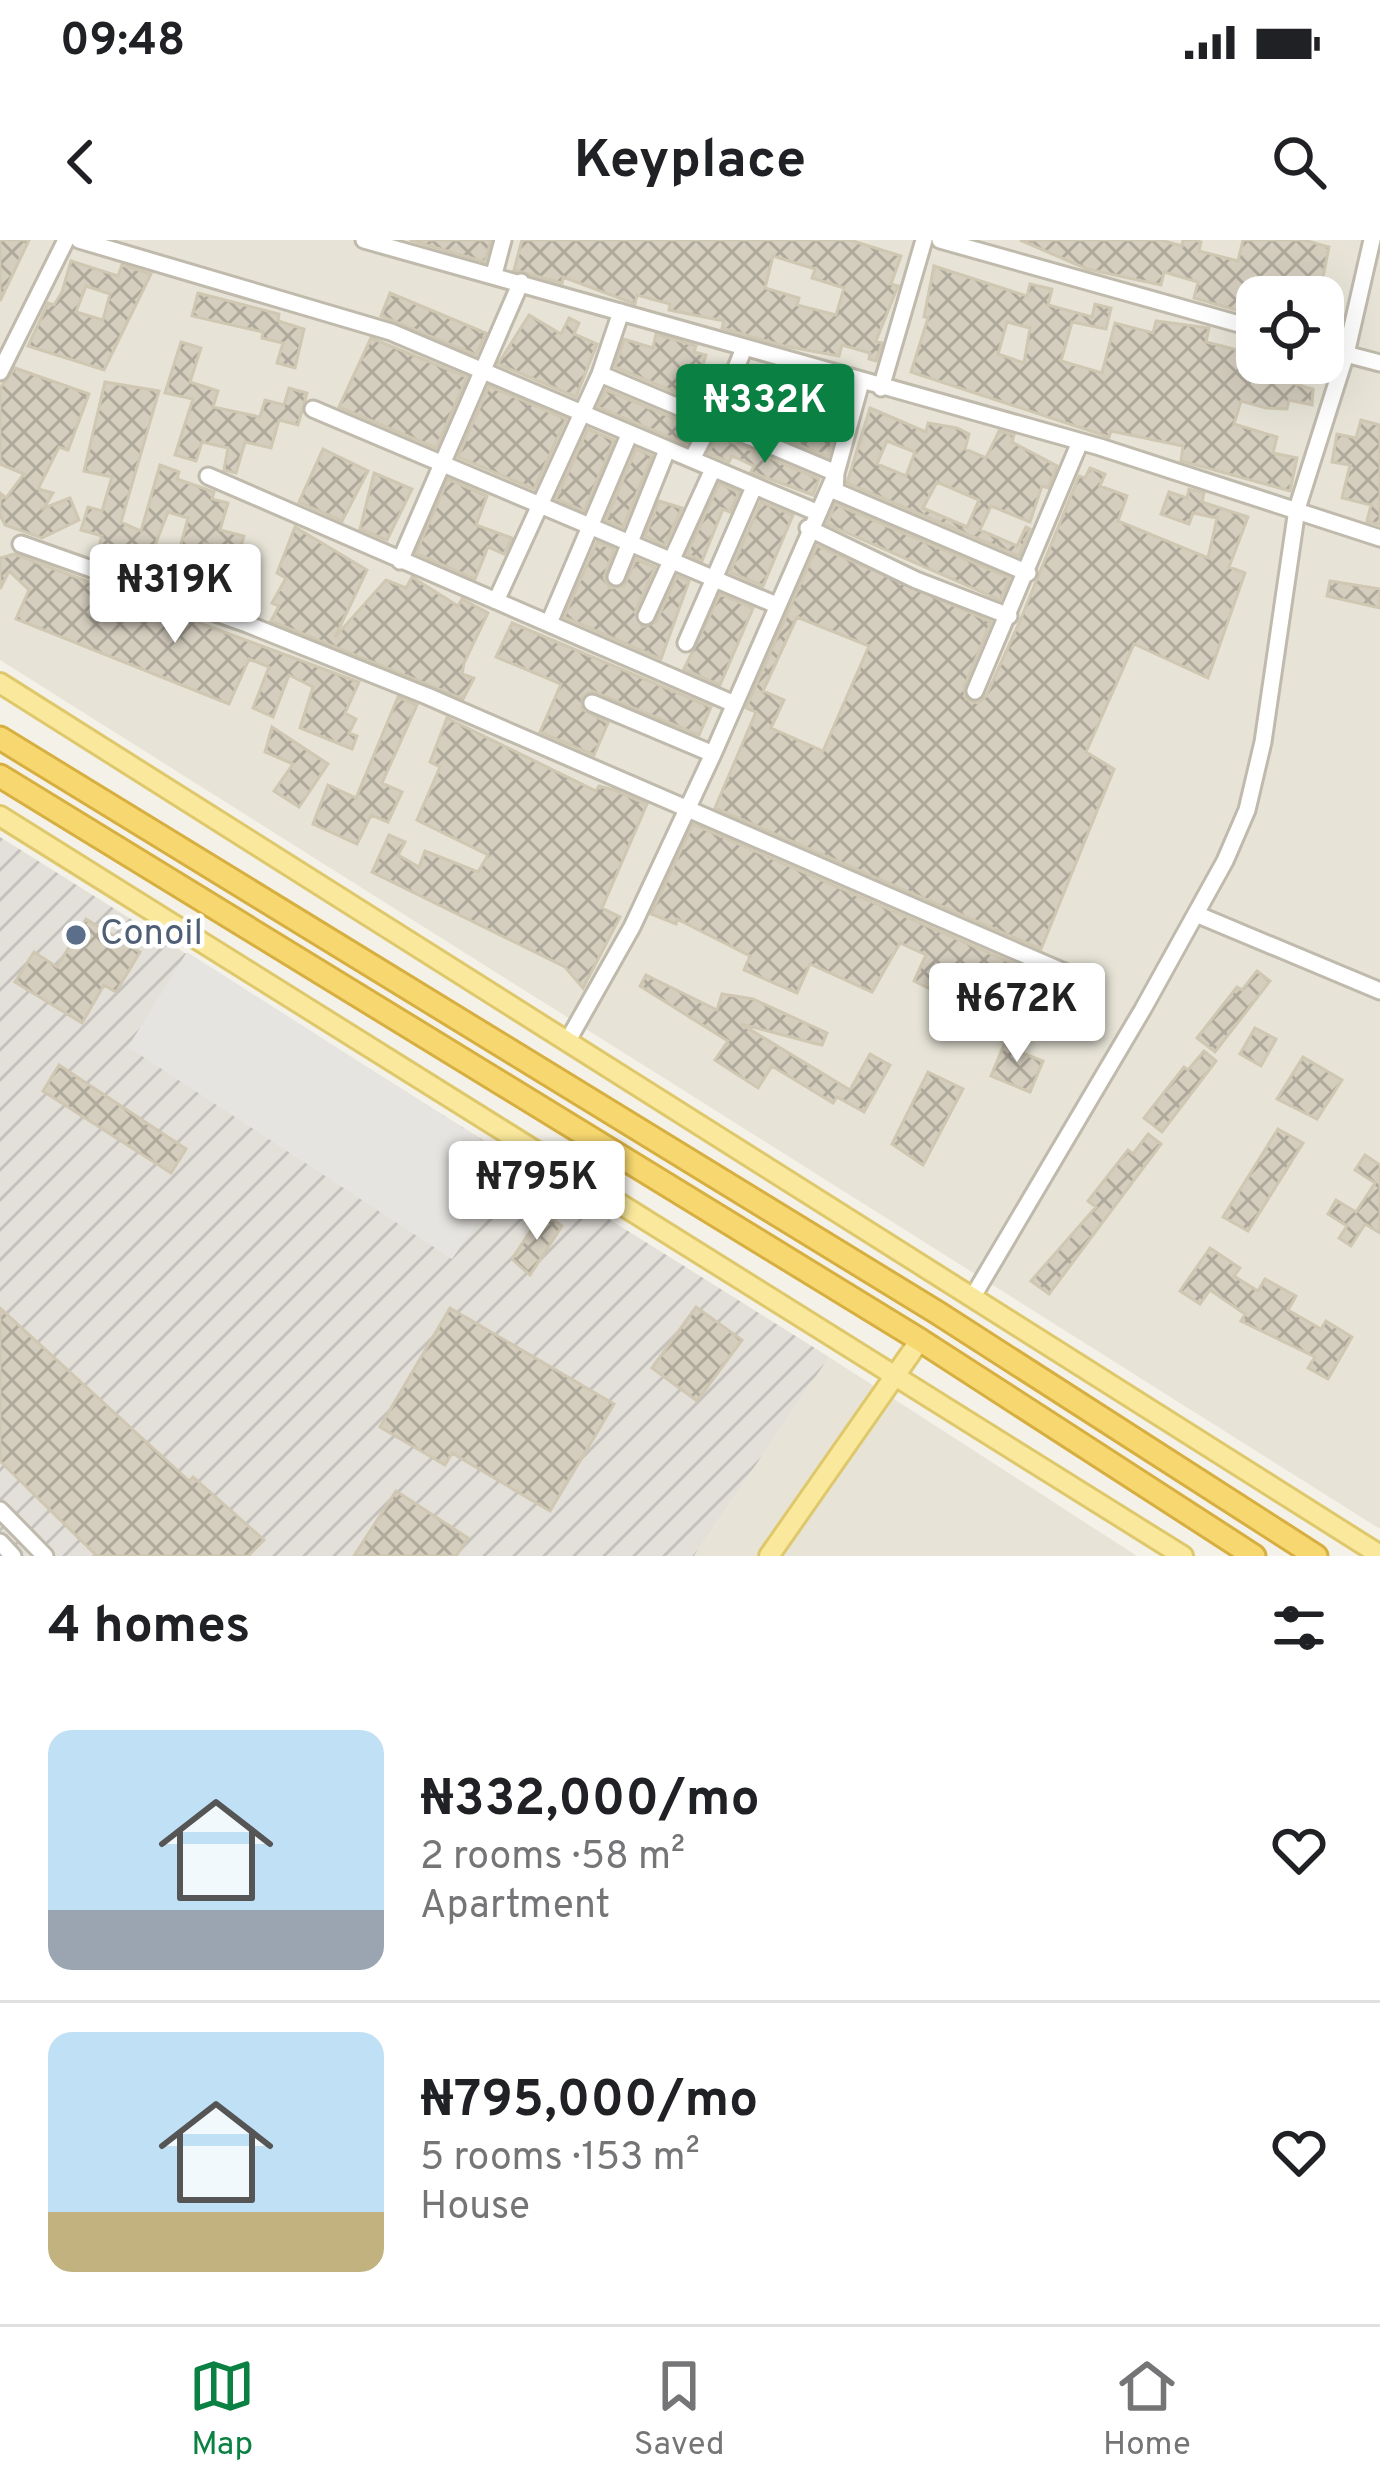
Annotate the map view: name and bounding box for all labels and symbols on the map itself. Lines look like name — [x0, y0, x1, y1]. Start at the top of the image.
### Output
pin: ₦332K — [681, 364, 849, 466]
pin: ₦319K — [91, 544, 259, 646]
place label: Conoil — [100, 912, 203, 958]
marker: Conoil — [63, 922, 89, 948]
pin: ₦672K — [933, 963, 1101, 1065]
pin: ₦795K — [453, 1141, 621, 1243]

